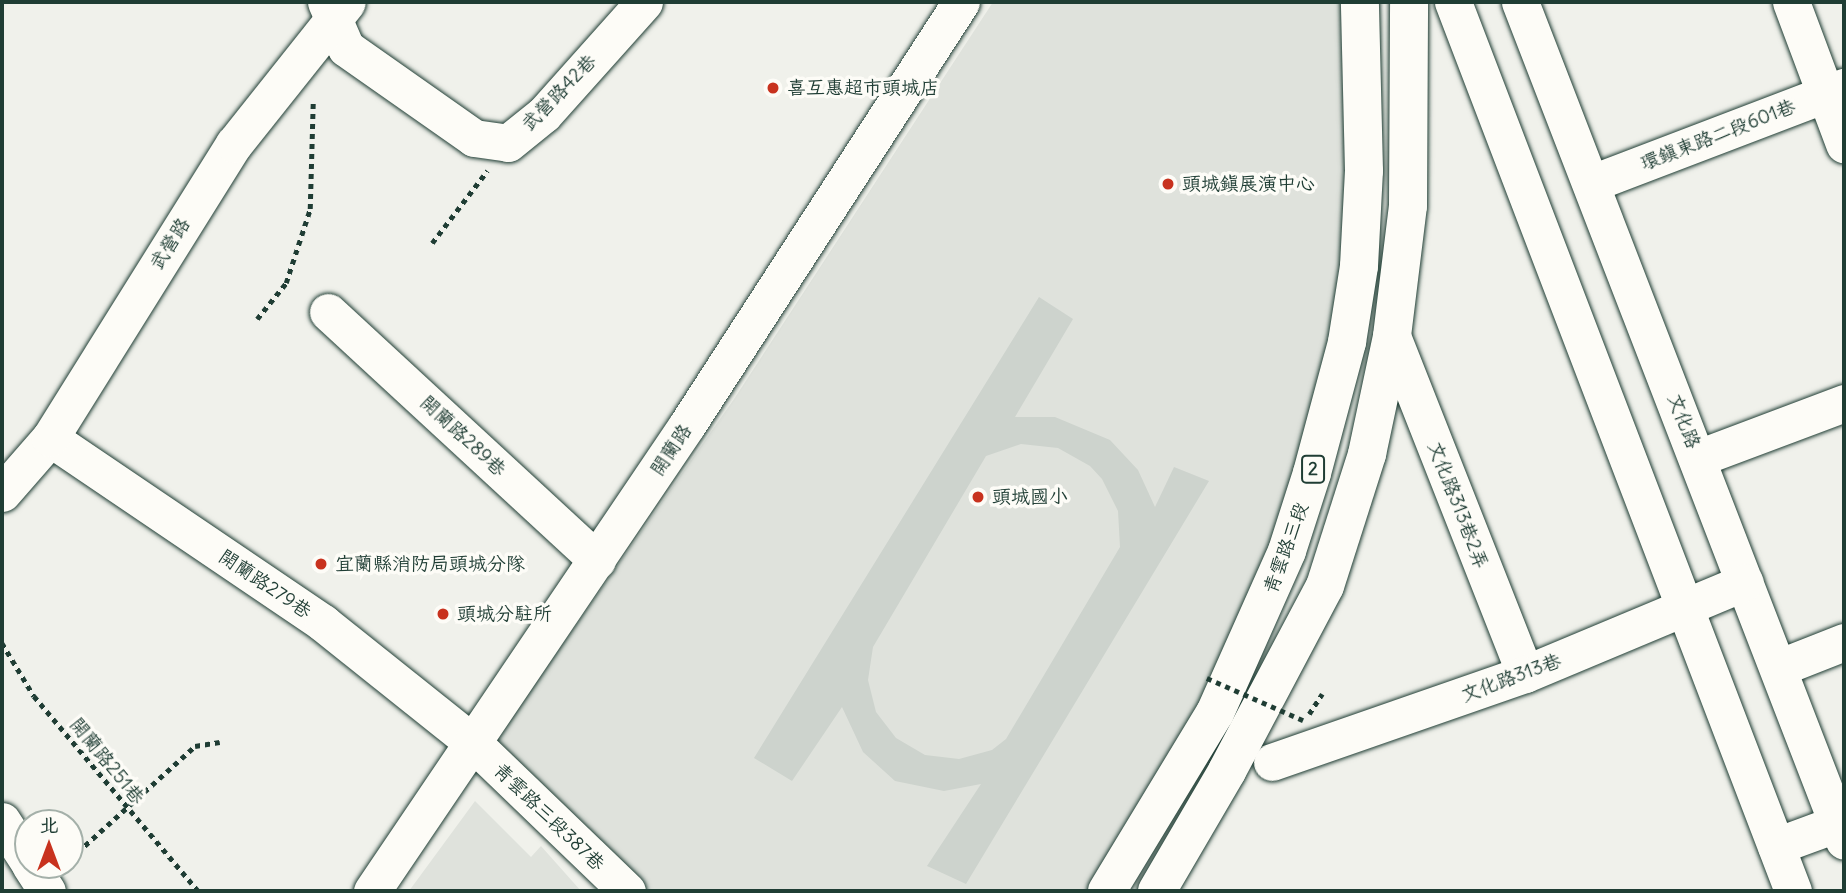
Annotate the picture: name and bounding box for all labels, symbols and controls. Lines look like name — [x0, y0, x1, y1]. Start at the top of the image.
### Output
street label: 武營路42巷 — [517, 50, 601, 136]
place label: 喜互惠超市頭城店 — [787, 77, 939, 99]
marker: 喜互惠超市頭城店 — [765, 80, 781, 96]
street label: 環鎮東路二段601巷 — [1637, 95, 1799, 175]
place label: 頭城鎮展演中心 — [1182, 173, 1315, 195]
marker: 頭城鎮展演中心 — [1160, 176, 1176, 192]
street label: 武營路 — [145, 214, 195, 274]
street label: 文化路 — [1663, 390, 1705, 452]
street label: 開蘭路289巷 — [416, 391, 510, 481]
street label: 開蘭路 — [646, 420, 696, 480]
street label: 文化路313巷2弄 — [1423, 438, 1493, 572]
road number: 2 — [1301, 454, 1325, 484]
place label: 頭城國小 — [992, 486, 1068, 508]
marker: 頭城國小 — [970, 489, 986, 505]
street label: 青雲路三段 — [1259, 499, 1313, 597]
street label: 開蘭路279巷 — [214, 545, 316, 623]
place label: 宜蘭縣消防局頭城分隊 — [335, 553, 525, 575]
marker: 宜蘭縣消防局頭城分隊 — [313, 556, 329, 572]
place label: 頭城分駐所 — [457, 603, 552, 625]
marker: 頭城分駐所 — [435, 606, 451, 622]
street label: 文化路313巷 — [1458, 649, 1564, 707]
street label: 開蘭路251巷 — [65, 713, 149, 809]
street label: 青雲路三段387巷 — [489, 758, 609, 876]
north arrow — [14, 809, 84, 879]
text: 北 — [39, 813, 59, 837]

